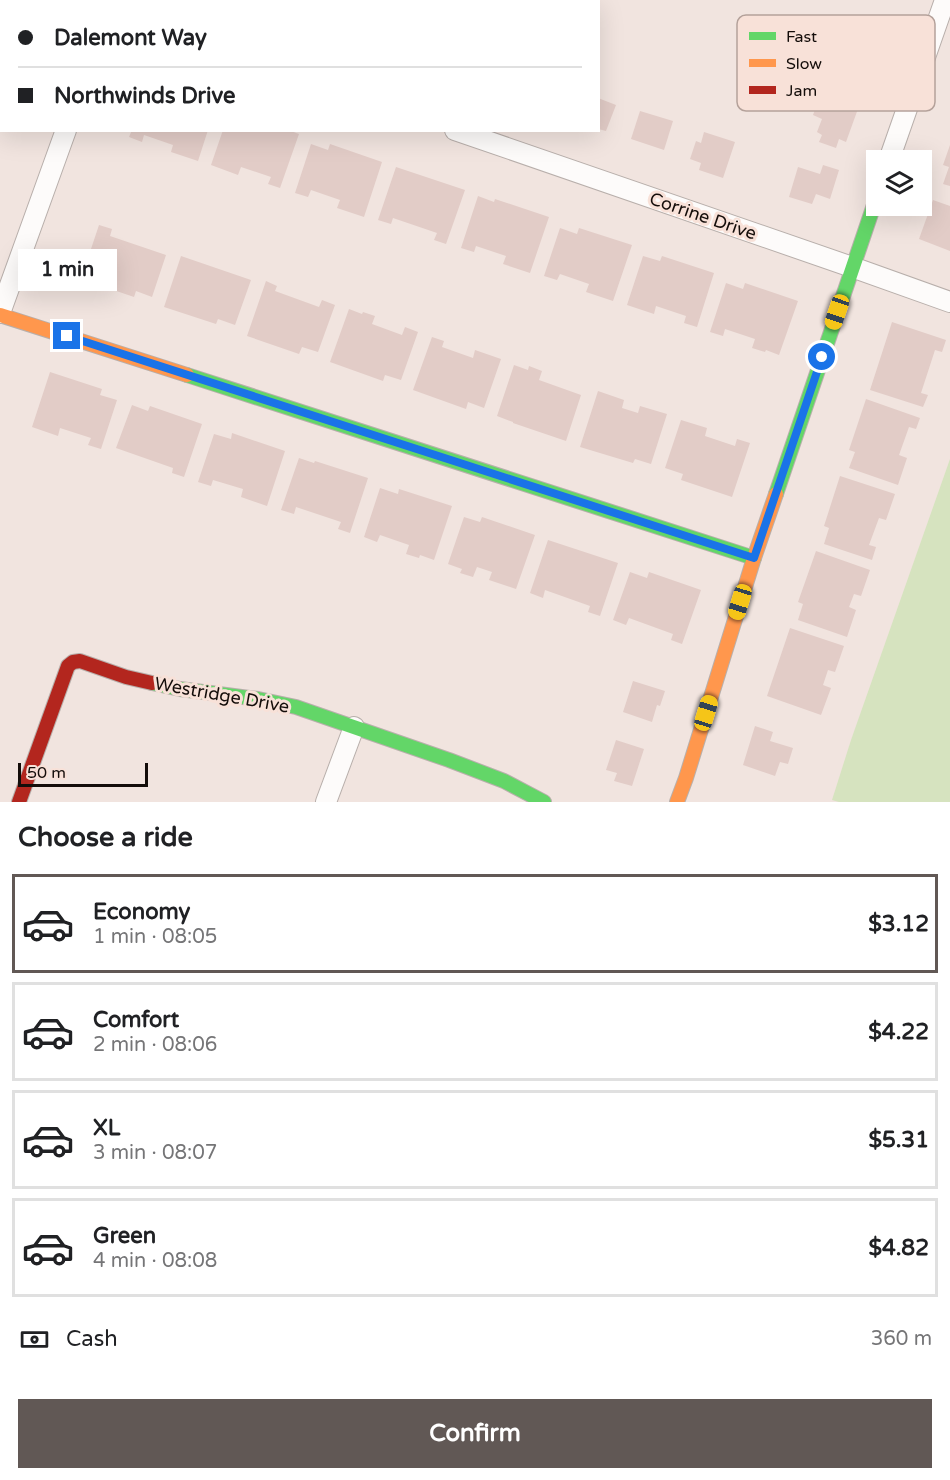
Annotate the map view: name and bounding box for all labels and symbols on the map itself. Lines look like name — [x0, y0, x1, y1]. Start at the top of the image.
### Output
legend — [737, 15, 935, 111]
text: Fast — [786, 27, 817, 47]
text: Slow — [786, 54, 822, 74]
text: Jam — [786, 81, 817, 101]
street label: Corrine Drive — [647, 187, 759, 245]
callout: 1 min — [17, 249, 116, 291]
car — [823, 292, 851, 332]
route end — [53, 322, 80, 349]
route start — [808, 343, 835, 370]
car — [726, 582, 754, 622]
street label: Westridge Drive — [153, 672, 291, 718]
car — [692, 693, 720, 733]
scale bar — [18, 760, 148, 788]

